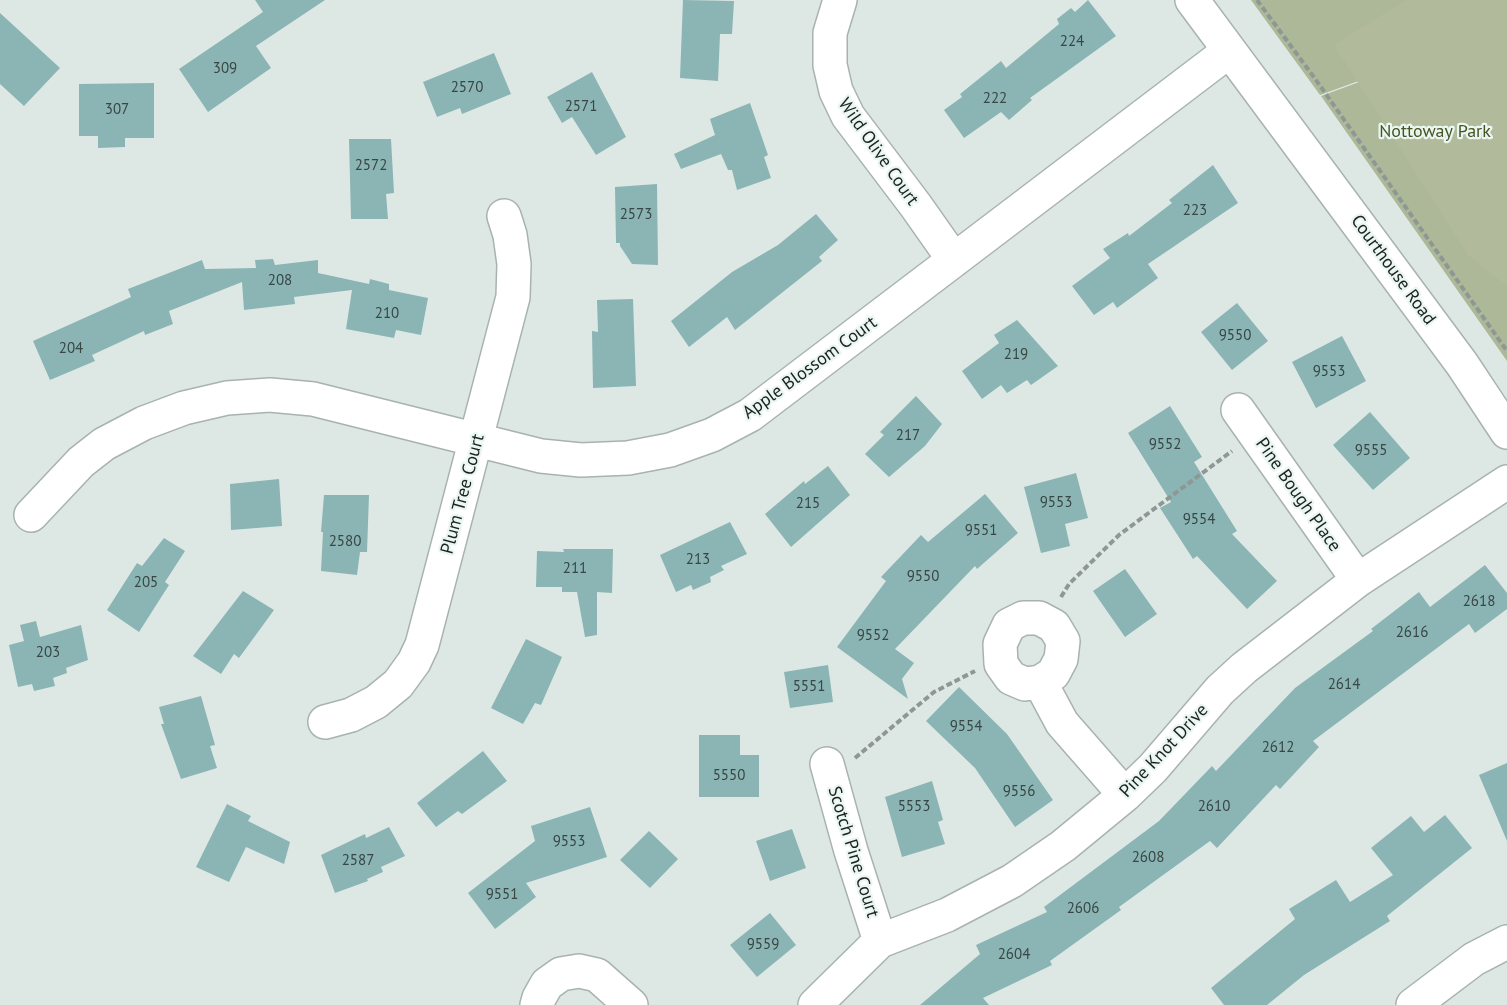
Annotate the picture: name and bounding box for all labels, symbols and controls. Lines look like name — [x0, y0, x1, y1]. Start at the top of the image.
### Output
house number: 224 — [1060, 33, 1084, 51]
house number: 309 — [213, 60, 237, 78]
house number: 2570 — [451, 79, 483, 97]
house number: 222 — [983, 90, 1007, 108]
street label: Wild Olive Court — [833, 94, 923, 210]
house number: 2571 — [565, 98, 597, 116]
house number: 307 — [105, 101, 129, 119]
park label: Nottoway Park — [1379, 121, 1491, 143]
house number: 2572 — [355, 157, 387, 175]
house number: 223 — [1183, 202, 1207, 220]
house number: 2573 — [620, 206, 652, 224]
street label: Courthouse Road — [1346, 211, 1440, 329]
house number: 208 — [268, 272, 292, 290]
house number: 210 — [375, 305, 399, 323]
street label: Apple Blossom Court — [739, 312, 881, 424]
house number: 9550 — [1219, 327, 1251, 345]
house number: 204 — [59, 340, 83, 358]
house number: 219 — [1004, 346, 1028, 364]
house number: 9553 — [1313, 363, 1345, 381]
house number: 217 — [896, 427, 920, 445]
street label: Plum Tree Court — [437, 432, 489, 556]
street label: Pine Bough Place — [1251, 434, 1345, 556]
house number: 9552 — [1149, 436, 1181, 454]
house number: 9555 — [1355, 442, 1387, 460]
house number: 9553 — [1040, 494, 1072, 512]
house number: 215 — [796, 495, 820, 513]
house number: 9554 — [1183, 511, 1215, 529]
house number: 9551 — [965, 522, 997, 540]
house number: 2580 — [329, 533, 361, 551]
house number: 213 — [686, 551, 710, 569]
house number: 211 — [563, 560, 587, 578]
house number: 9550 — [907, 568, 939, 586]
house number: 205 — [134, 574, 158, 592]
house number: 2618 — [1463, 593, 1495, 611]
house number: 2616 — [1396, 624, 1428, 642]
house number: 9552 — [857, 627, 889, 645]
house number: 203 — [36, 644, 60, 662]
house number: 2614 — [1328, 676, 1360, 694]
house number: 5551 — [793, 678, 825, 696]
street label: Pine Knot Drive — [1115, 700, 1213, 802]
house number: 9554 — [950, 718, 982, 736]
house number: 2612 — [1262, 739, 1294, 757]
house number: 5550 — [713, 767, 745, 785]
house number: 9556 — [1003, 783, 1035, 801]
street label: Scotch Pine Court — [823, 784, 883, 920]
house number: 5553 — [898, 798, 930, 816]
house number: 2610 — [1198, 798, 1230, 816]
house number: 9553 — [553, 833, 585, 851]
house number: 2608 — [1132, 849, 1164, 867]
house number: 2587 — [342, 852, 374, 870]
house number: 9551 — [486, 886, 518, 904]
house number: 2606 — [1067, 900, 1099, 918]
house number: 9559 — [747, 936, 779, 954]
house number: 2604 — [998, 946, 1030, 964]

